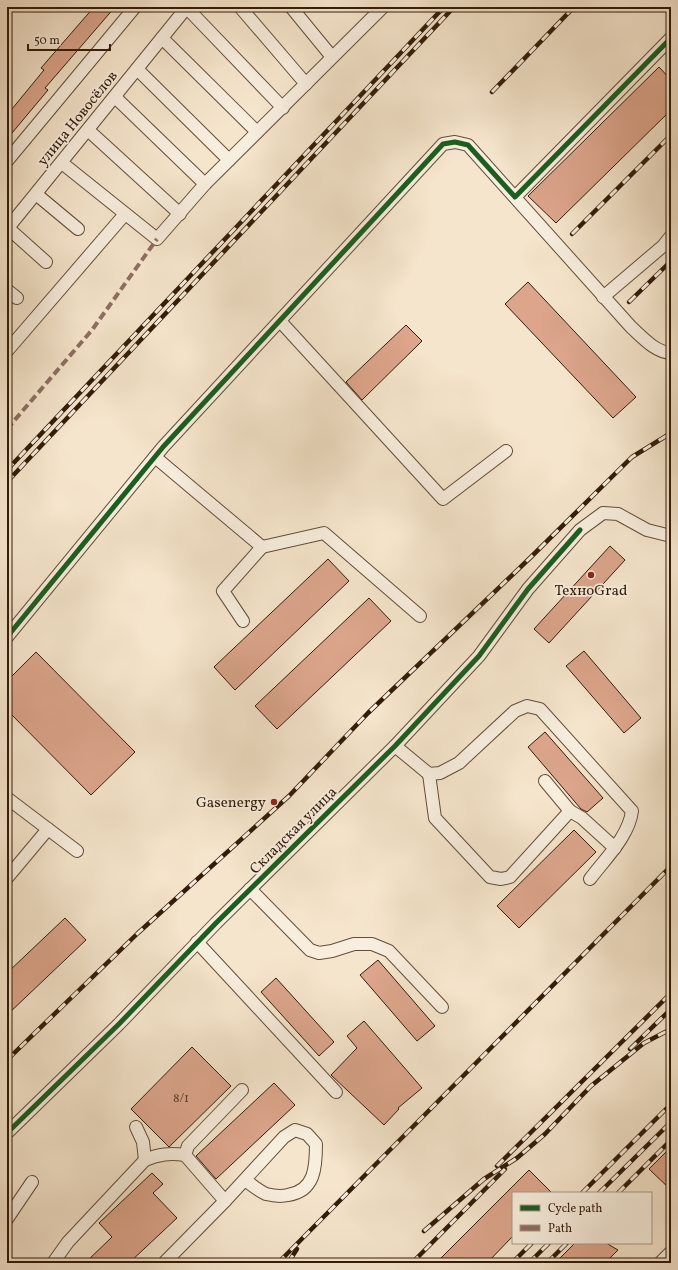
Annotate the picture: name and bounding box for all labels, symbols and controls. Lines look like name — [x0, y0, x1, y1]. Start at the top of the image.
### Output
scale bar — [28, 26, 110, 52]
text: 50 m — [34, 33, 60, 49]
street label: улица Новосёлов — [33, 67, 123, 171]
marker: ТехноGrad — [586, 570, 596, 580]
place label: ТехноGrad — [555, 581, 627, 602]
street label: Складская улица — [246, 783, 343, 880]
place label: Gasenergy — [196, 793, 266, 814]
marker: Gasenergy — [269, 797, 279, 807]
house number: 8/1 — [173, 1090, 189, 1108]
legend — [512, 1192, 652, 1244]
text: Cycle path — [548, 1201, 603, 1217]
text: Path — [548, 1221, 572, 1237]

